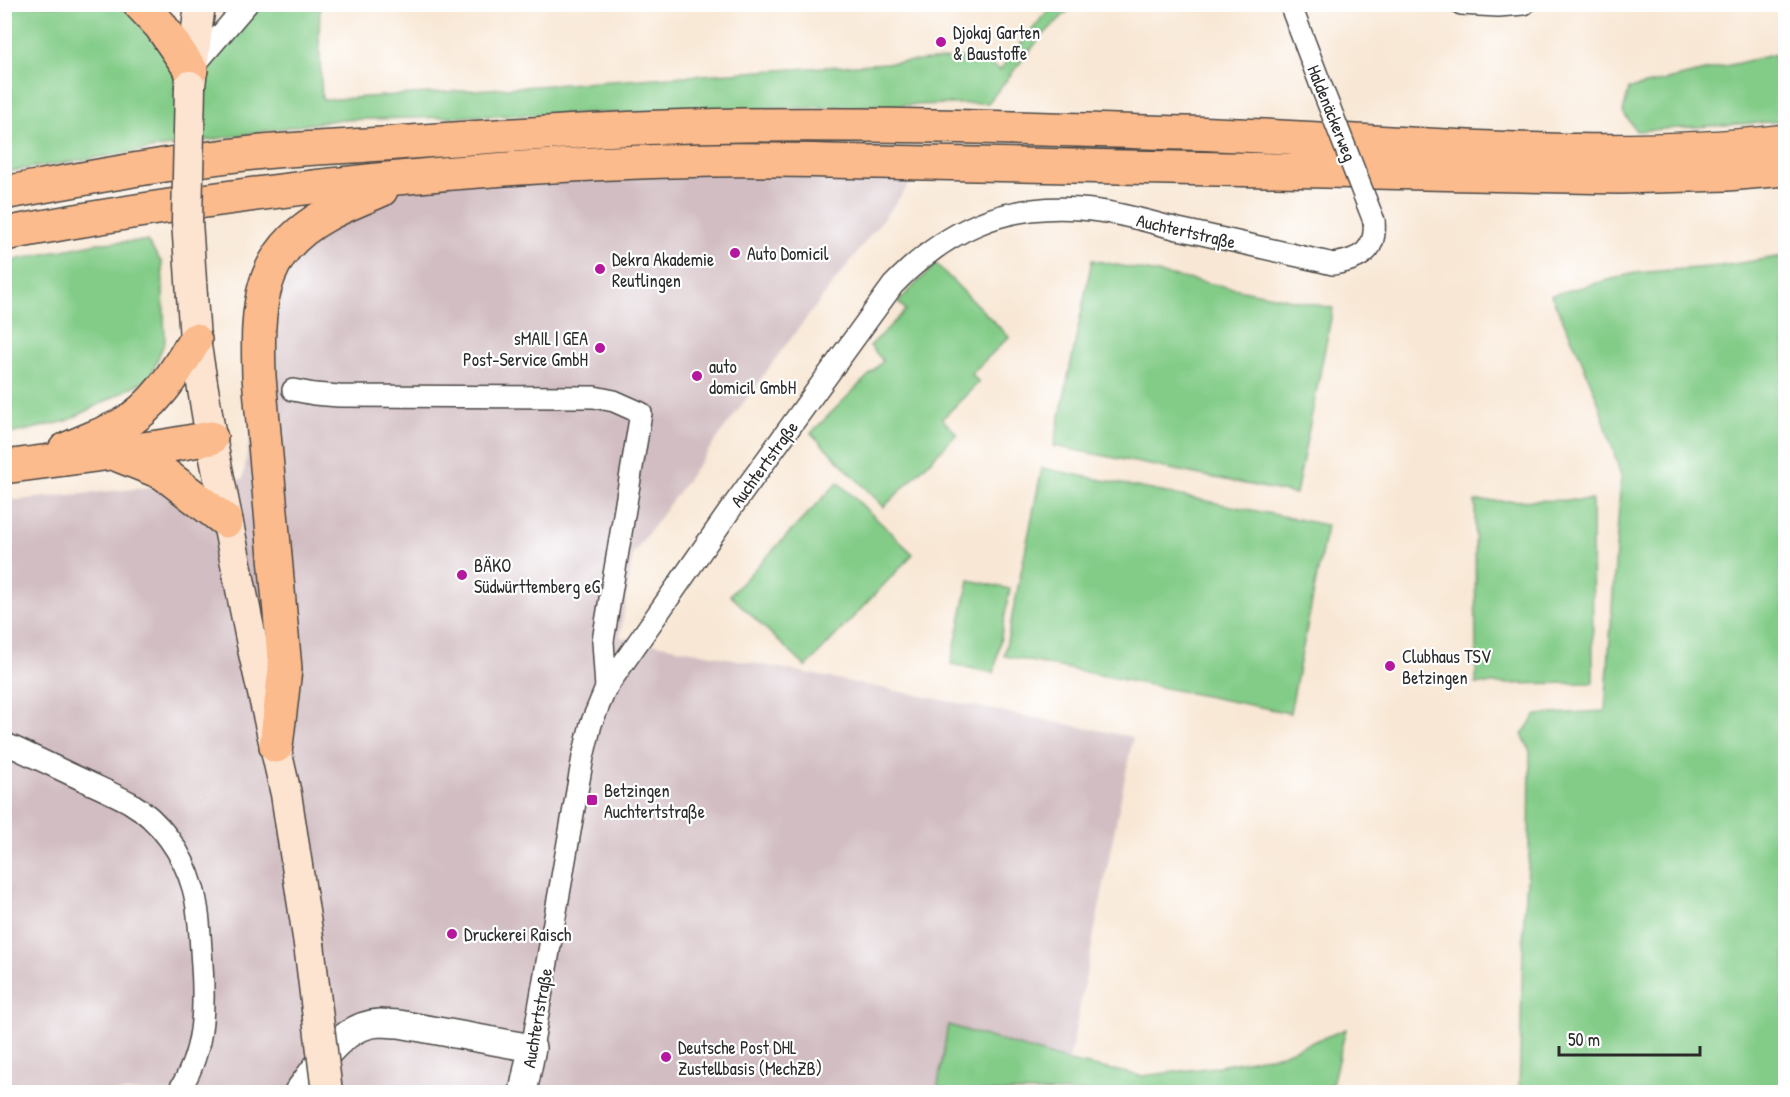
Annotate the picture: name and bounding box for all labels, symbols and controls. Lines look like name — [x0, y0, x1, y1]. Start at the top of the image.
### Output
place label: Djokaj Garten & Baustoffe — [953, 20, 1040, 66]
marker: Djokaj Garten & Baustoffe — [934, 35, 948, 49]
street label: Haldenäckerweg — [1301, 61, 1363, 165]
street label: Auchtertstraße — [1134, 207, 1238, 255]
place label: Auto Domicil — [747, 241, 829, 266]
marker: Auto Domicil — [728, 246, 742, 260]
place label: Dekra Akademie Reutlingen — [612, 247, 714, 293]
marker: Dekra Akademie Reutlingen — [593, 262, 607, 276]
place label: sMAIL | GEA Post-Service GmbH — [463, 326, 588, 372]
marker: sMAIL | GEA Post-Service GmbH — [593, 341, 607, 355]
place label: auto domicil GmbH — [709, 354, 796, 400]
marker: auto domicil GmbH — [690, 369, 704, 383]
street label: Auchtertstraße — [724, 416, 804, 512]
place label: BÄKO Südwürttemberg eG — [474, 553, 601, 599]
marker: BÄKO Südwürttemberg eG — [455, 568, 469, 582]
place label: Clubhaus TSV Betzingen — [1402, 644, 1492, 690]
marker: Clubhaus TSV Betzingen — [1383, 659, 1397, 673]
place label: Betzingen Auchtertstraße — [604, 778, 705, 824]
marker: Betzingen Auchtertstraße — [585, 793, 599, 807]
place label: Druckerei Raisch — [464, 922, 572, 947]
marker: Druckerei Raisch — [445, 927, 459, 941]
street label: Auchtertstraße — [516, 966, 558, 1070]
scale bar — [1559, 1019, 1700, 1057]
text: 50 m — [1568, 1027, 1600, 1052]
place label: Deutsche Post DHL Zustellbasis (MechZB) — [678, 1035, 822, 1081]
marker: Deutsche Post DHL Zustellbasis (MechZB) — [659, 1050, 673, 1064]

